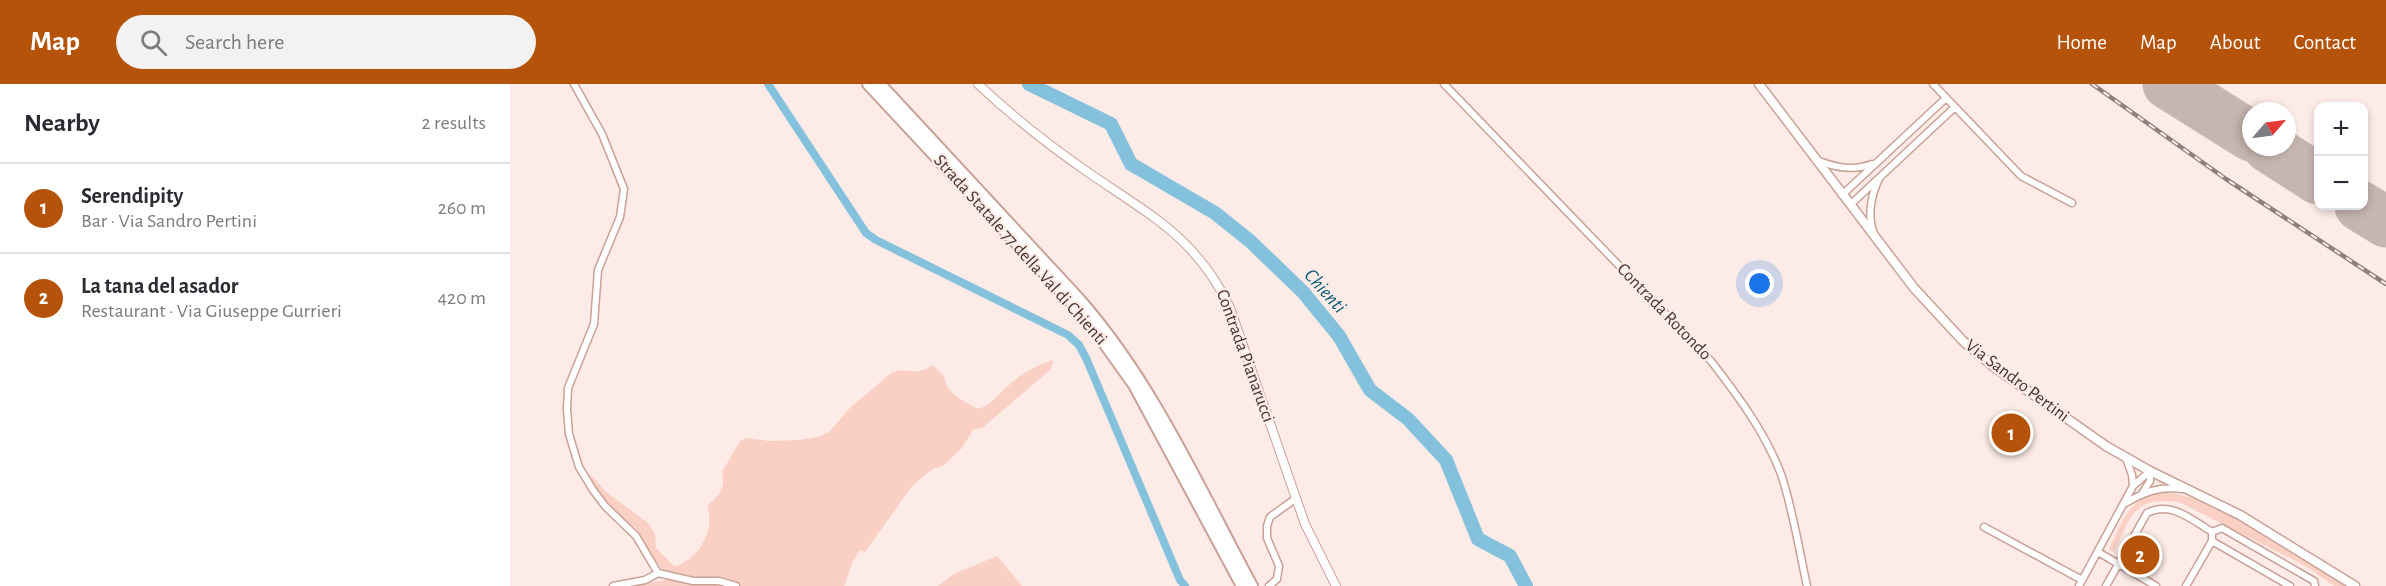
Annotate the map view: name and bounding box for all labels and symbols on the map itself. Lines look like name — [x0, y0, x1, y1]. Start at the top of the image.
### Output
north arrow — [2242, 102, 2296, 156]
street label: Strada Statale 77 della Val di Chienti — [930, 151, 1110, 349]
street label: Contrada Rotondo — [1613, 260, 1715, 364]
water label: Chienti — [1300, 265, 1350, 317]
your location — [1745, 269, 1774, 298]
street label: Contrada Pianarucci — [1213, 287, 1277, 425]
street label: Via Sandro Pertini — [1962, 336, 2072, 426]
pin: 1 — [1992, 410, 2030, 456]
pin: 2 — [2120, 532, 2160, 578]

